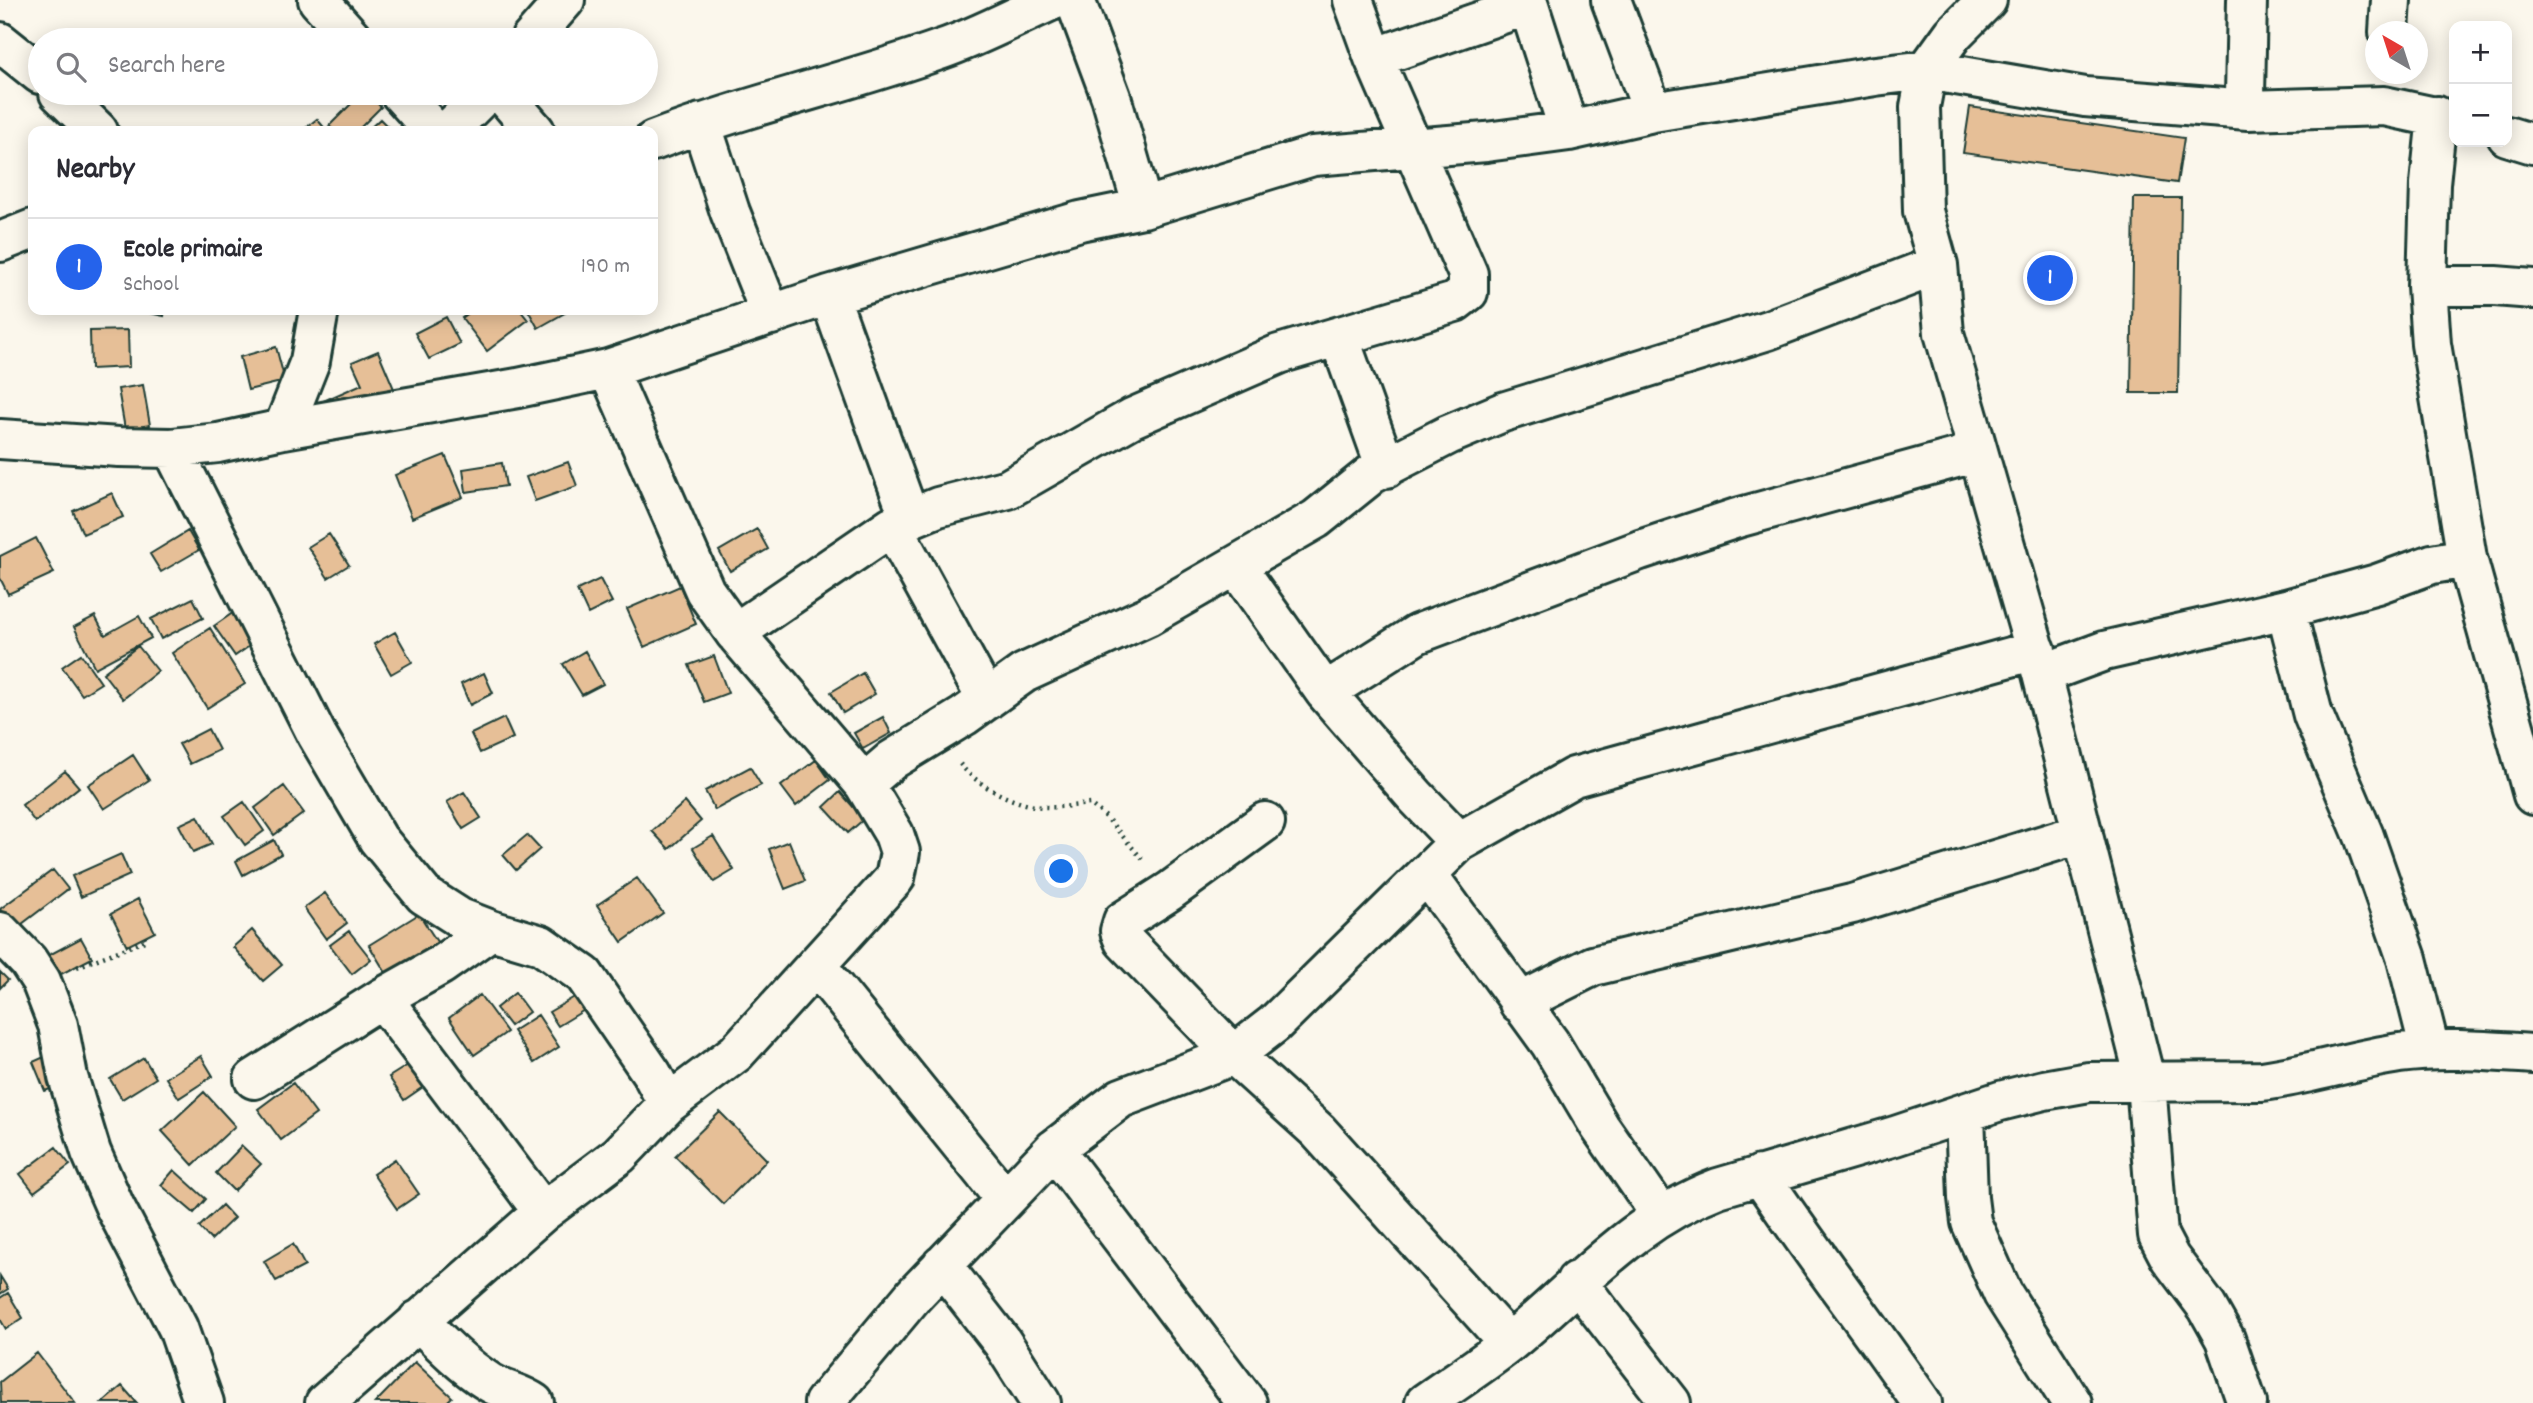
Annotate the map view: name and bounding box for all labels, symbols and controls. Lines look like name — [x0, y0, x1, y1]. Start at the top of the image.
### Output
north arrow — [2365, 21, 2428, 84]
map controls — [2449, 21, 2512, 147]
button: + — [2449, 21, 2512, 84]
search box — [28, 28, 658, 105]
icon: search — [52, 48, 90, 86]
text: Search here — [108, 48, 226, 85]
button: − — [2449, 84, 2512, 147]
text: Nearby — [56, 150, 134, 193]
text: Ecole primaire — [123, 232, 263, 269]
text: 1 — [76, 251, 82, 284]
text: 190 m — [581, 251, 630, 284]
pin: 1 — [2027, 252, 2073, 304]
text: School — [123, 269, 179, 302]
your location — [1044, 854, 1078, 888]

